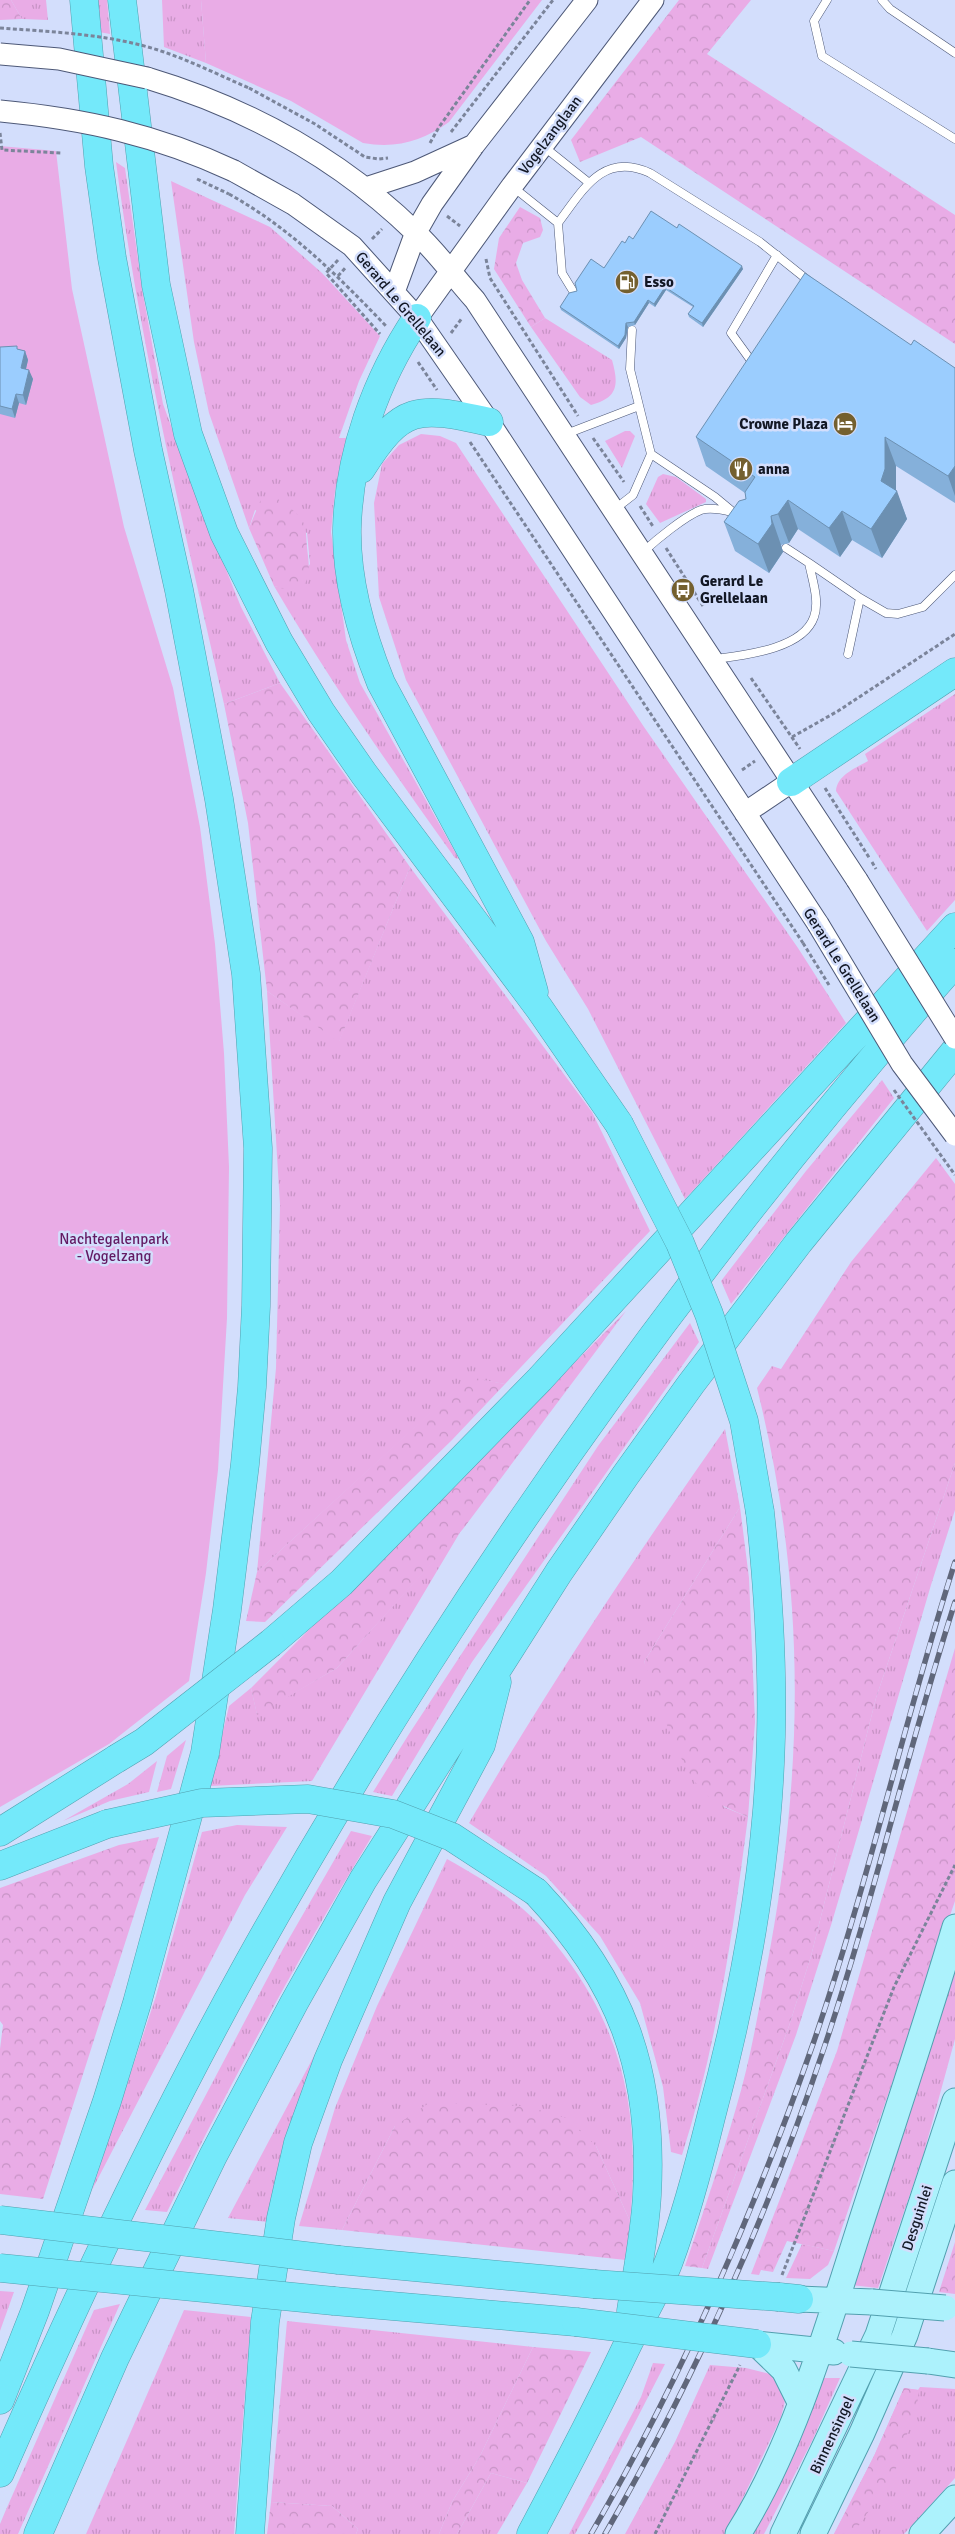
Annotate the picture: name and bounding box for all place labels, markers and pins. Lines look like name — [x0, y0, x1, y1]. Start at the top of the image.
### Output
fuel station icon: Esso — [614, 269, 640, 295]
place label: Esso — [644, 273, 674, 291]
hotel icon: Crowne Plaza — [832, 411, 858, 437]
place label: Crowne Plaza — [739, 415, 828, 433]
restaurant icon: anna — [728, 456, 754, 482]
place label: anna — [758, 460, 790, 478]
place label: Gerard Le Grellelaan — [700, 572, 768, 607]
bus stop icon: Gerard Le Grellelaan — [670, 577, 696, 603]

